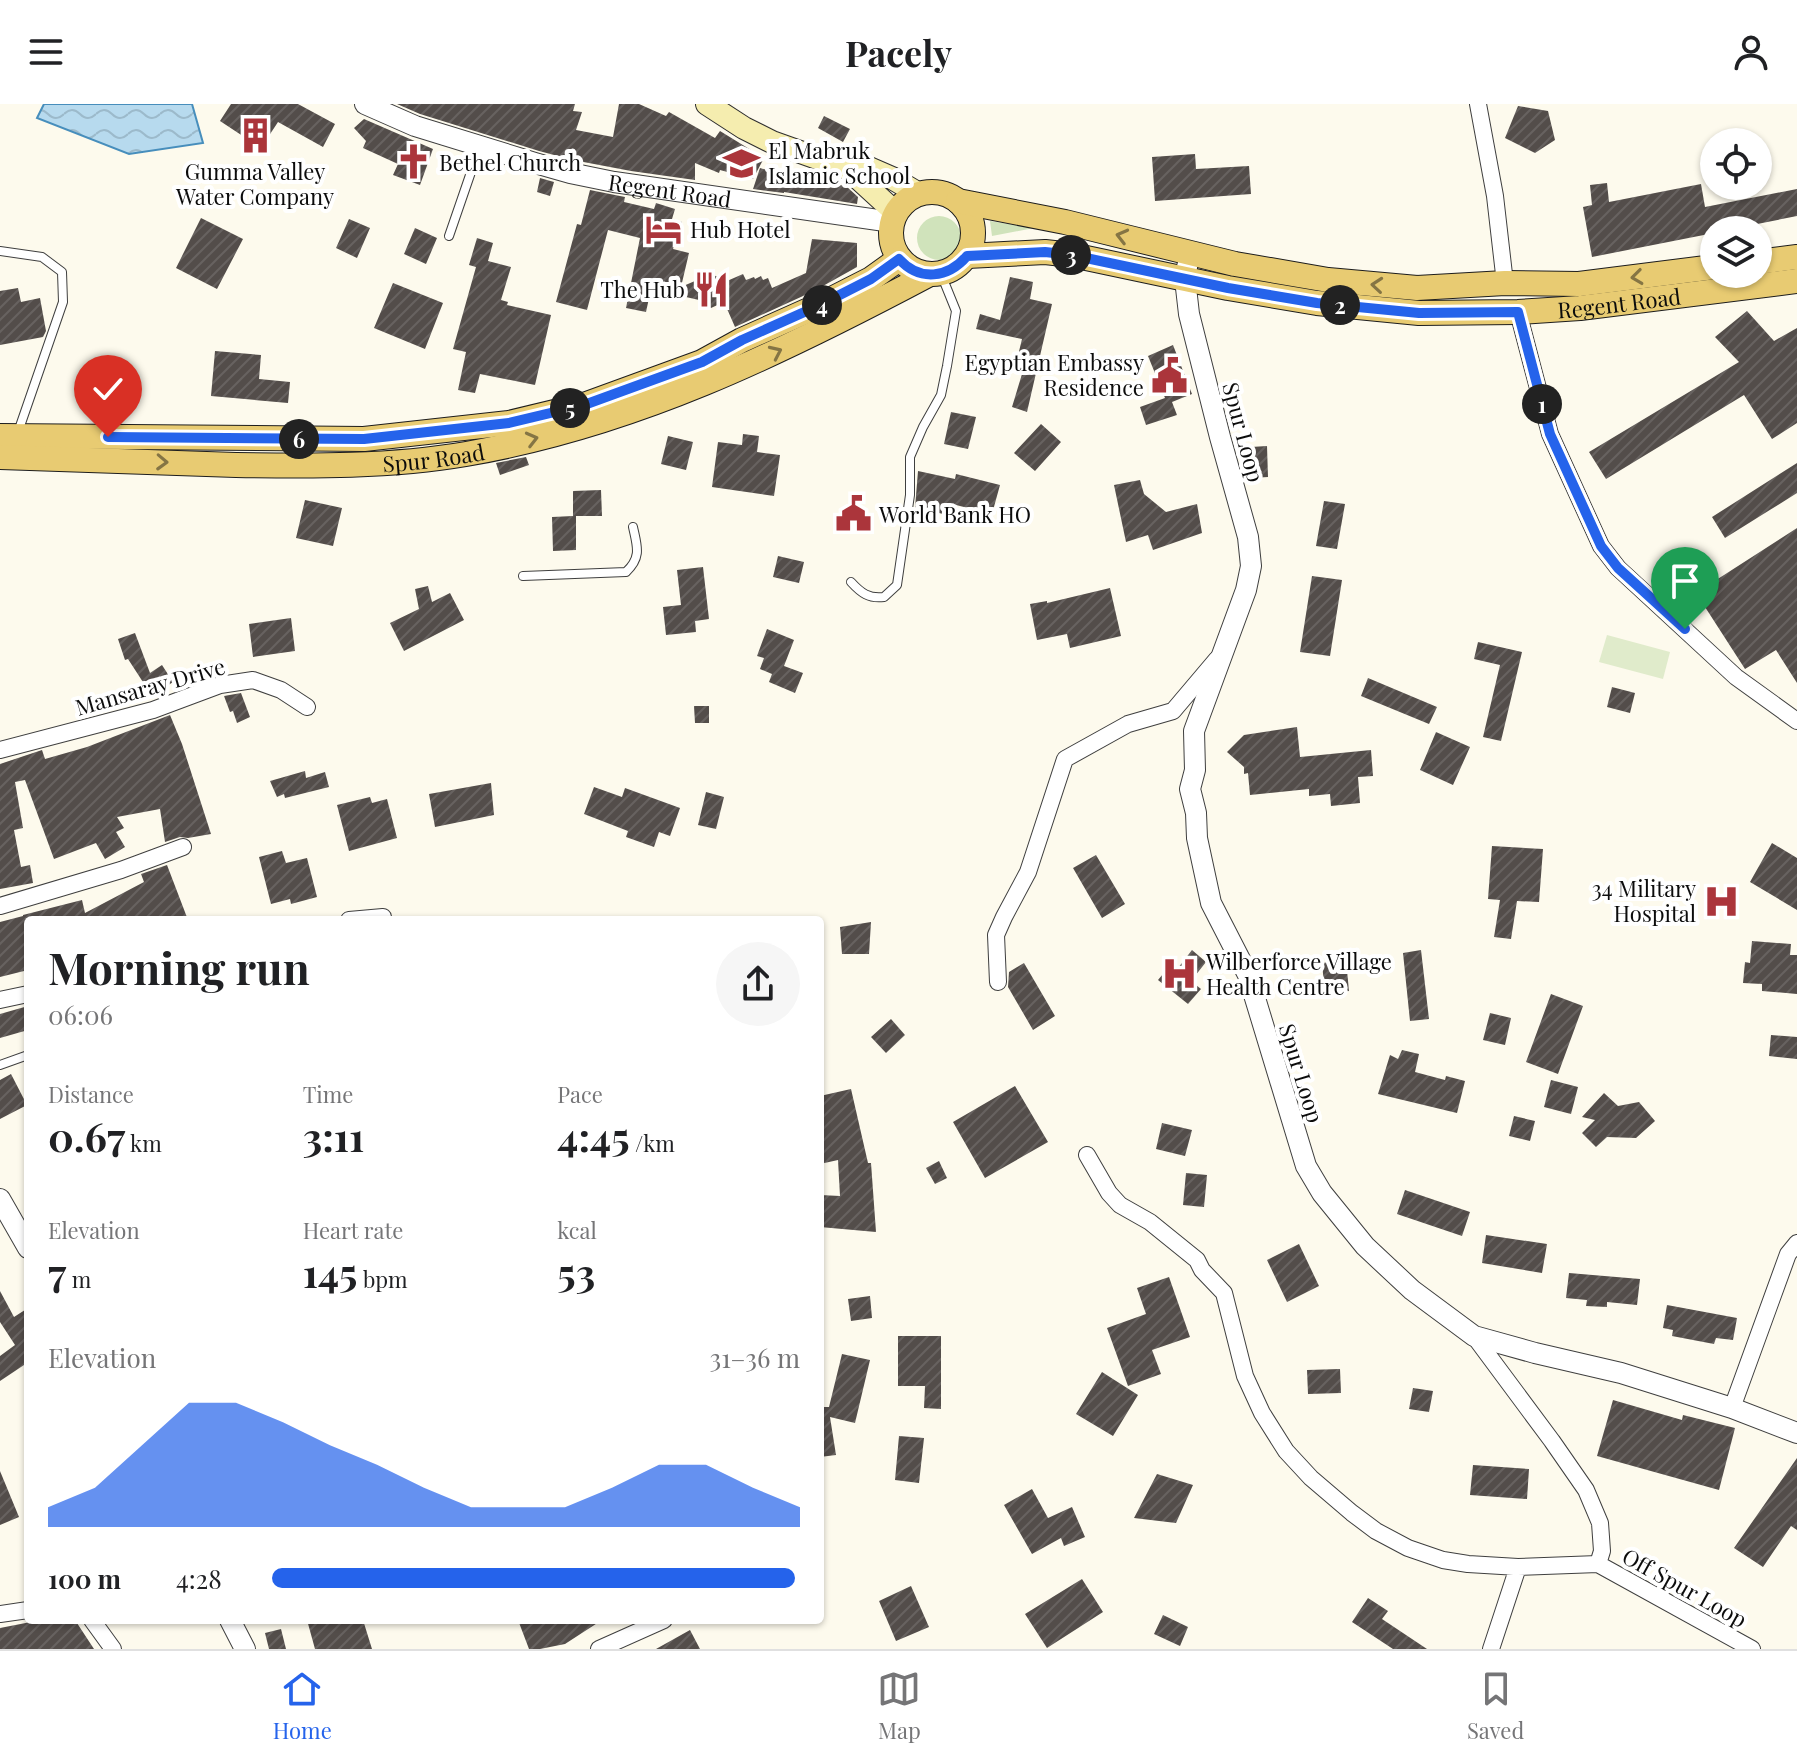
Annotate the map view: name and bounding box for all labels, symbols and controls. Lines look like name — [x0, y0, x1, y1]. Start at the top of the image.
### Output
text: Pacely — [845, 28, 952, 76]
icon: menu — [24, 30, 68, 74]
icon: person — [1729, 30, 1773, 74]
building icon: Gumma Valley Water Company — [236, 116, 274, 154]
map controls — [1700, 128, 1772, 288]
button: locate — [1700, 128, 1772, 200]
place label: El Mabruk Islamic School — [768, 135, 910, 190]
church icon: Bethel Church — [394, 143, 432, 181]
school or university icon: El Mabruk Islamic School — [723, 144, 761, 182]
place label: Bethel Church — [439, 147, 581, 177]
place label: Gumma Valley Water Company — [175, 156, 334, 211]
street label: Regent Road — [606, 166, 734, 214]
hotel icon: Hub Hotel — [645, 210, 683, 248]
place label: Hub Hotel — [690, 214, 791, 244]
button: layers — [1700, 216, 1772, 288]
one-way arrow — [1116, 229, 1130, 246]
pin: 3 — [1051, 235, 1091, 275]
text: 3 — [1066, 240, 1076, 270]
one-way arrow — [1630, 268, 1643, 285]
restaurant icon: The Hub — [692, 270, 730, 308]
place label: The Hub — [600, 274, 685, 304]
one-way arrow — [1370, 276, 1383, 293]
street label: Regent Road — [1556, 281, 1683, 324]
pin: 4 — [802, 285, 842, 325]
pin: 2 — [1320, 285, 1360, 325]
text: 4 — [816, 290, 828, 320]
text: 2 — [1334, 290, 1346, 320]
one-way arrow — [767, 346, 782, 362]
place label: Egyptian Embassy Residence — [965, 347, 1144, 402]
pin — [74, 355, 142, 437]
public building icon: Egyptian Embassy Residence — [1151, 356, 1189, 394]
icon: check — [86, 367, 130, 411]
street label: Spur Loop — [1216, 379, 1272, 485]
pin: 1 — [1522, 384, 1562, 424]
pin: 5 — [550, 388, 590, 428]
text: 1 — [1538, 389, 1546, 419]
text: 5 — [565, 393, 575, 423]
pin: 6 — [279, 419, 319, 459]
text: 6 — [293, 424, 305, 454]
one-way arrow — [524, 432, 538, 449]
street label: Spur Road — [382, 436, 487, 478]
one-way arrow — [156, 454, 169, 471]
public building icon: World Bank HO — [834, 495, 872, 533]
place label: World Bank HO — [878, 499, 1031, 529]
pin — [1651, 547, 1719, 629]
icon: arrive — [1663, 559, 1707, 603]
street label: Mansaray Drive — [72, 650, 228, 722]
place label: 34 Military Hospital — [1592, 873, 1696, 928]
hospital icon: 34 Military Hospital — [1703, 882, 1741, 920]
text: Morning run — [48, 937, 310, 996]
button: share — [716, 942, 800, 1026]
place label: Wilberforce Village Health Centre — [1205, 946, 1392, 1001]
hospital icon: Wilberforce Village Health Centre — [1161, 955, 1199, 993]
text: 06:06 — [48, 997, 113, 1032]
street label: Spur Loop — [1273, 1020, 1331, 1126]
text: Distance — [48, 1079, 134, 1109]
text: Time — [303, 1079, 353, 1109]
text: Pace — [557, 1079, 603, 1109]
text: 0.67 — [48, 1109, 125, 1162]
text: 3:11 — [303, 1109, 364, 1162]
text: 4:45 — [557, 1109, 630, 1162]
text: km — [125, 1128, 162, 1158]
text: /km — [630, 1128, 675, 1158]
text: Elevation — [48, 1215, 140, 1245]
text: Heart rate — [303, 1215, 403, 1245]
text: kcal — [557, 1215, 597, 1245]
text: 7 — [48, 1245, 66, 1298]
text: 145 — [303, 1245, 357, 1298]
text: 53 — [557, 1245, 595, 1298]
text: m — [66, 1264, 91, 1294]
text: bpm — [357, 1264, 408, 1294]
text: Elevation — [48, 1340, 156, 1375]
text: 31–36 m — [709, 1340, 800, 1375]
street label: Off Spur Loop — [1617, 1540, 1753, 1634]
text: 100 m — [48, 1561, 121, 1596]
text: 4:28 — [176, 1561, 222, 1596]
tab: Home — [273, 1667, 332, 1745]
tab: Map — [877, 1667, 921, 1745]
tab: Saved — [1467, 1667, 1524, 1745]

